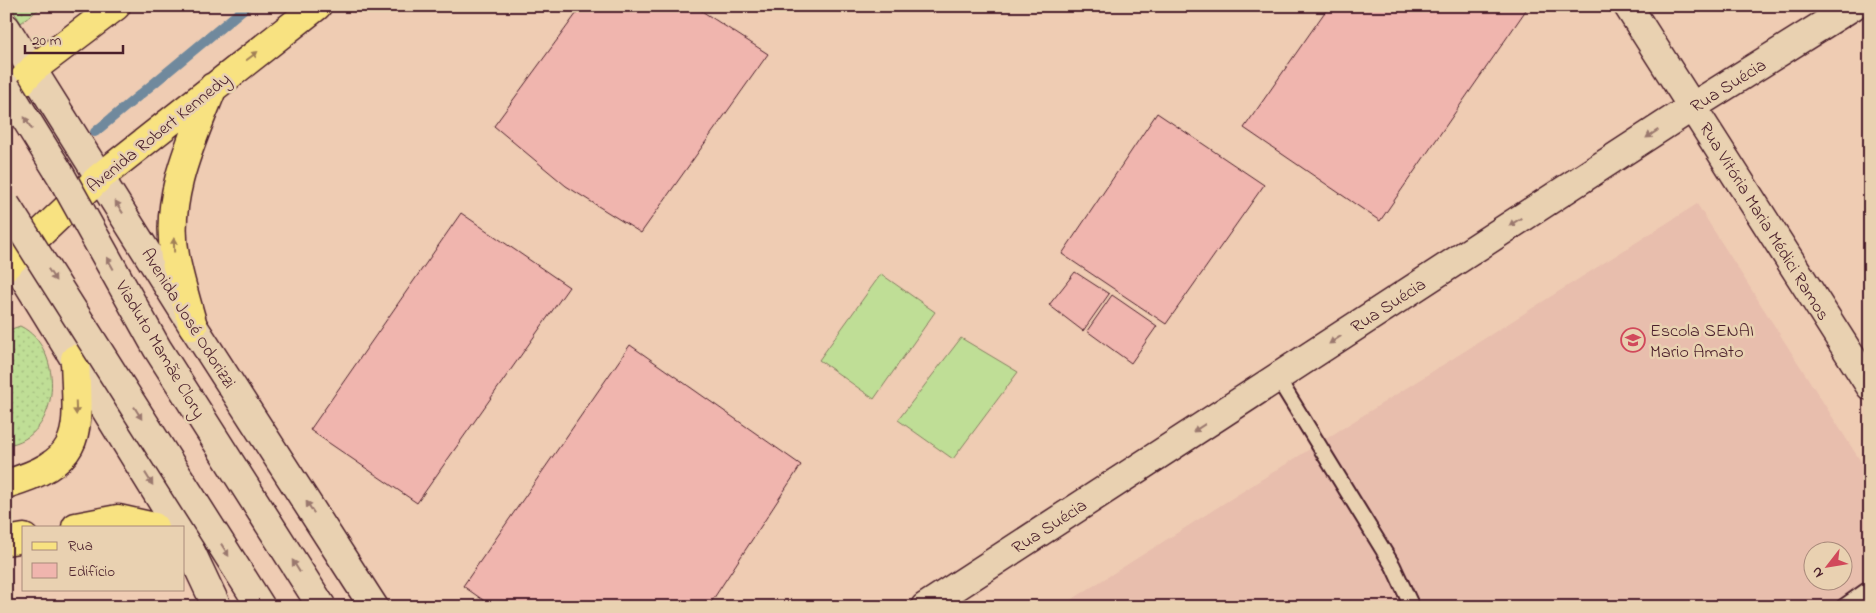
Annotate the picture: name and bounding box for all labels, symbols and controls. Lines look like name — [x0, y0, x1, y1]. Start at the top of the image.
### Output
scale bar — [25, 22, 122, 54]
text: 20 m — [32, 30, 62, 52]
one-way arrow — [245, 51, 258, 62]
street label: Rua Suécia — [1686, 53, 1772, 120]
street label: Avenida Robert Kennedy — [82, 67, 237, 200]
one-way arrow — [24, 116, 33, 129]
street label: Rua Vitória Maria Médici Ramos — [1692, 118, 1835, 326]
one-way arrow — [1645, 129, 1658, 138]
one-way arrow — [114, 201, 124, 214]
one-way arrow — [1509, 218, 1522, 227]
one-way arrow — [170, 236, 178, 252]
street label: Avenida José Odorizzi — [134, 244, 241, 394]
one-way arrow — [106, 256, 114, 271]
one-way arrow — [47, 269, 57, 282]
street label: Rua Suécia — [1346, 273, 1432, 341]
street label: Viaduto Mamãe Clory — [107, 275, 211, 424]
place label: Escola SENAI Mario Amato — [1650, 319, 1754, 366]
school or university icon: Escola SENAI Mario Amato — [1620, 327, 1646, 353]
one-way arrow — [1329, 335, 1342, 345]
one-way arrow — [72, 400, 80, 416]
one-way arrow — [133, 406, 143, 420]
one-way arrow — [1192, 424, 1206, 433]
one-way arrow — [144, 473, 153, 486]
street label: Rua Suécia — [1007, 494, 1093, 562]
one-way arrow — [305, 500, 315, 513]
legend — [22, 526, 185, 590]
text: Rua — [68, 535, 93, 557]
north arrow — [1804, 540, 1854, 590]
one-way arrow — [220, 544, 229, 557]
one-way arrow — [291, 559, 300, 572]
text: Edifício — [68, 561, 115, 583]
text: N — [1807, 562, 1830, 581]

